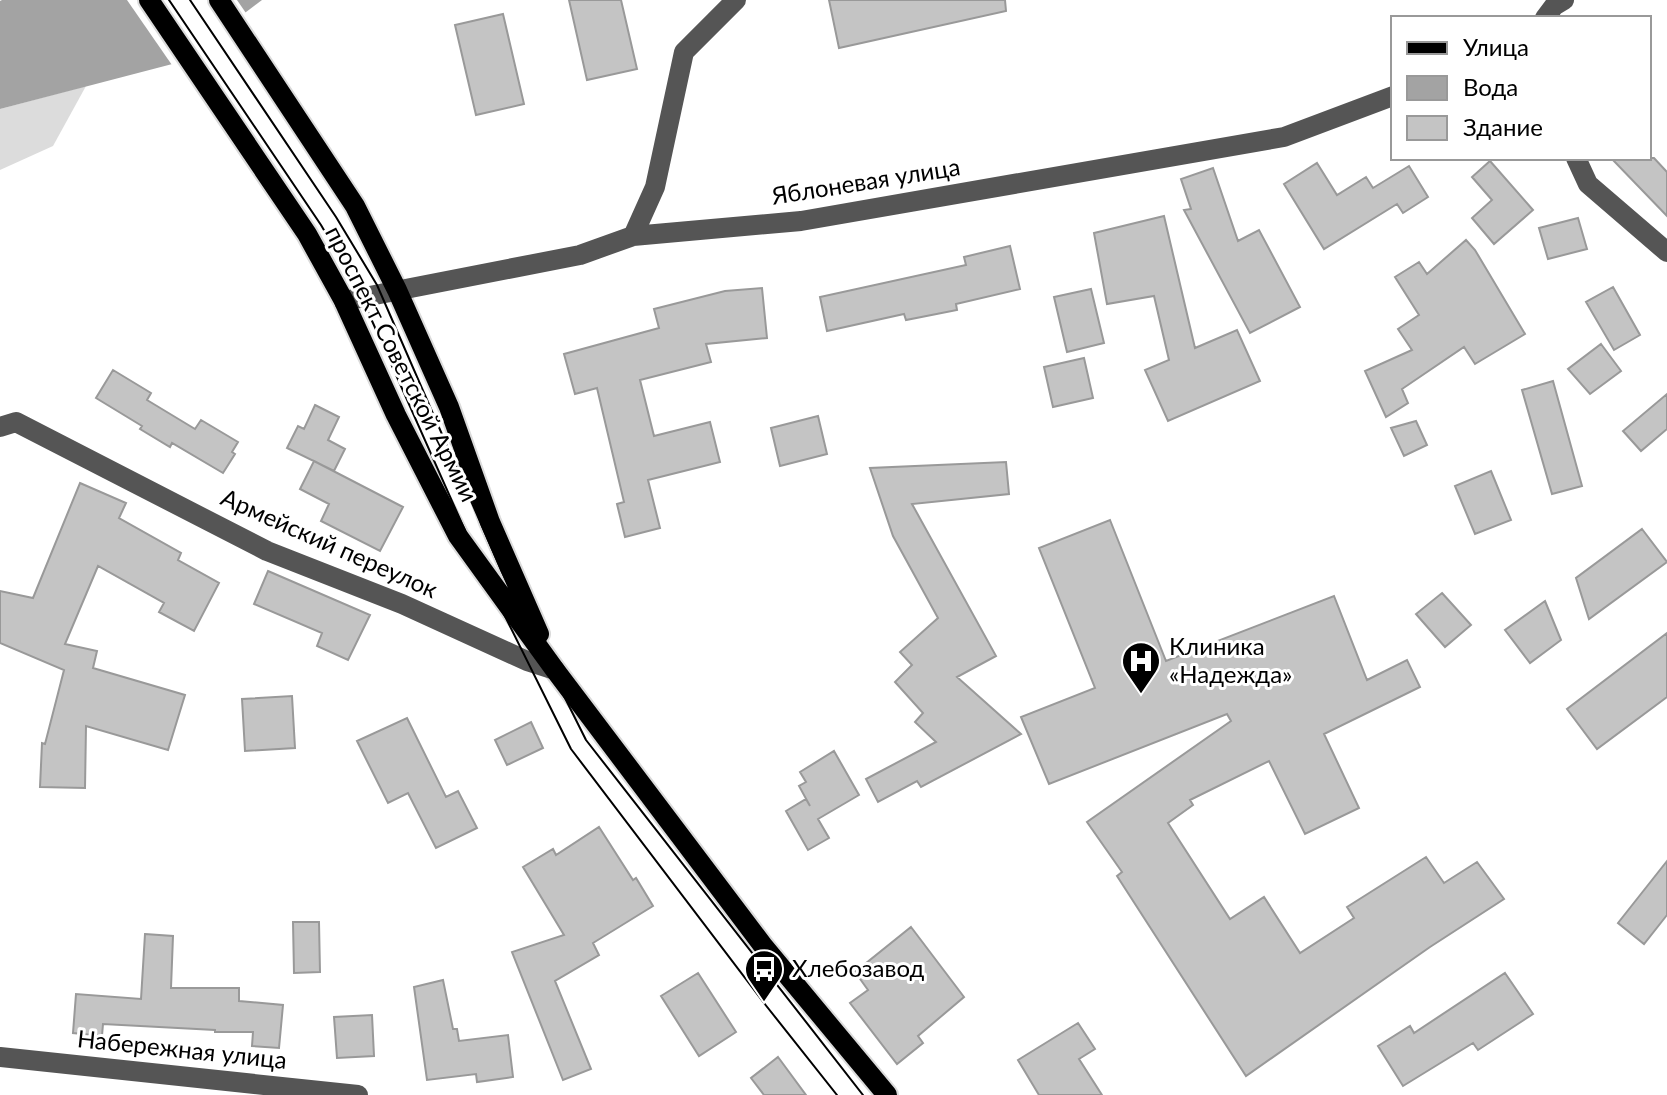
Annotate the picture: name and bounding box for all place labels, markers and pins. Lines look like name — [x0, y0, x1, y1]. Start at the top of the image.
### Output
place label: Клиника «Надежда» — [1169, 631, 1292, 688]
hospital icon: Клиника «Надежда» — [1120, 640, 1162, 695]
bus stop icon: Хлебозавод — [743, 948, 785, 1003]
place label: Хлебозавод — [792, 953, 925, 982]

